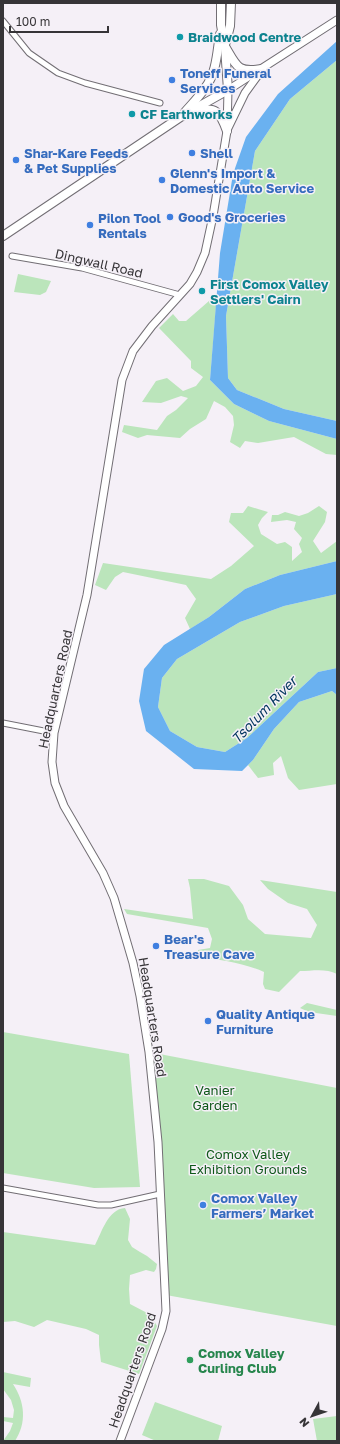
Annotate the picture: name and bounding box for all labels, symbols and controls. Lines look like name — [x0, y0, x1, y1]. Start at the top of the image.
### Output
scale bar — [10, 8, 108, 34]
text: 100 m — [16, 14, 50, 29]
place label: Braidwood Centre — [188, 29, 302, 45]
marker: Braidwood Centre — [175, 32, 185, 42]
place label: Toneff Funeral Services — [180, 65, 272, 96]
marker: Toneff Funeral Services — [167, 75, 177, 85]
place label: CF Earthworks — [140, 106, 233, 122]
marker: CF Earthworks — [127, 109, 137, 119]
place label: Shar-Kare Feeds & Pet Supplies — [24, 145, 128, 176]
place label: Shell — [200, 145, 234, 161]
marker: Shell — [187, 148, 197, 158]
marker: Shar-Kare Feeds & Pet Supplies — [11, 155, 21, 165]
place label: Glenn's Import & Domestic Auto Service — [170, 165, 314, 196]
marker: Glenn's Import & Domestic Auto Service — [157, 175, 167, 185]
place label: Good's Groceries — [178, 209, 286, 225]
place label: Pilon Tool Rentals — [98, 210, 161, 241]
marker: Good's Groceries — [165, 212, 175, 222]
marker: Pilon Tool Rentals — [85, 220, 95, 230]
street label: Dingwall Road — [54, 245, 144, 281]
place label: First Comox Valley Settlers' Cairn — [210, 276, 329, 307]
marker: First Comox Valley Settlers' Cairn — [197, 286, 207, 296]
street label: Headquarters Road — [35, 628, 75, 750]
water label: Tsolum River — [227, 671, 302, 747]
place label: Bear's Treasure Cave — [164, 931, 255, 962]
marker: Bear's Treasure Cave — [151, 941, 161, 951]
street label: Headquarters Road — [136, 956, 170, 1078]
place label: Quality Antique Furniture — [216, 1006, 315, 1037]
marker: Quality Antique Furniture — [203, 1016, 213, 1026]
park label: Vanier Garden — [193, 1082, 237, 1113]
park label: Comox Valley Exhibition Grounds — [189, 1146, 307, 1177]
place label: Comox Valley Farmers’ Market — [211, 1190, 314, 1221]
marker: Comox Valley Farmers’ Market — [198, 1200, 208, 1210]
street label: Headquarters Road — [105, 1310, 159, 1430]
place label: Comox Valley Curling Club — [198, 1345, 285, 1376]
marker: Comox Valley Curling Club — [185, 1355, 195, 1365]
north arrow — [292, 1396, 332, 1436]
text: N — [296, 1415, 312, 1430]

